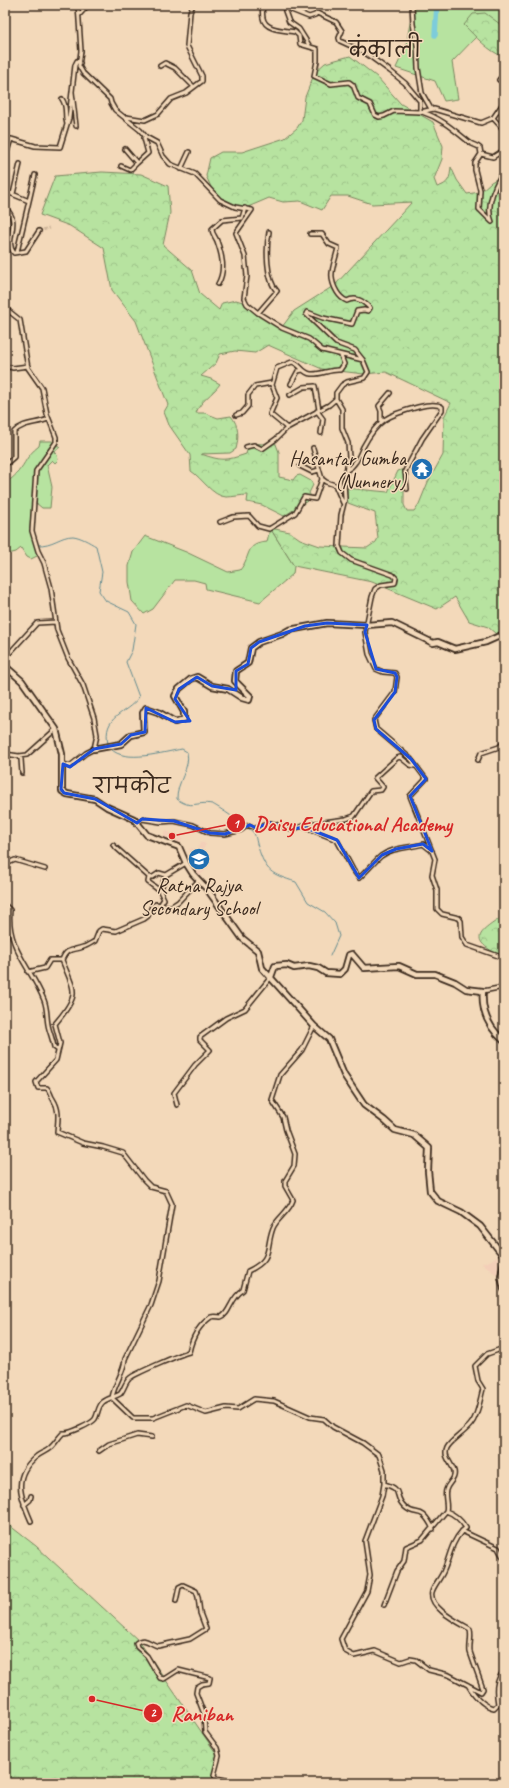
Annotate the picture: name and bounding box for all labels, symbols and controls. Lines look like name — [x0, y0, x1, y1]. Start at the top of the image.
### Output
district label: कंकाली — [348, 32, 423, 64]
place label: Hasantar Gumba (Nunnery) — [289, 446, 408, 494]
temple icon: Hasantar Gumba (Nunnery) — [409, 456, 435, 482]
district label: रामकोट — [92, 770, 172, 799]
callout: Daisy Educational Academy — [226, 807, 459, 840]
text: Daisy Educational Academy — [254, 811, 454, 838]
text: 1 — [233, 816, 240, 832]
school or university icon: Ratna Rajya Secondary School — [186, 846, 212, 872]
place label: Ratna Rajya Secondary School — [140, 873, 262, 921]
callout: Raniban — [143, 1697, 241, 1730]
text: Raniban — [171, 1701, 234, 1727]
text: 2 — [150, 1705, 157, 1721]

